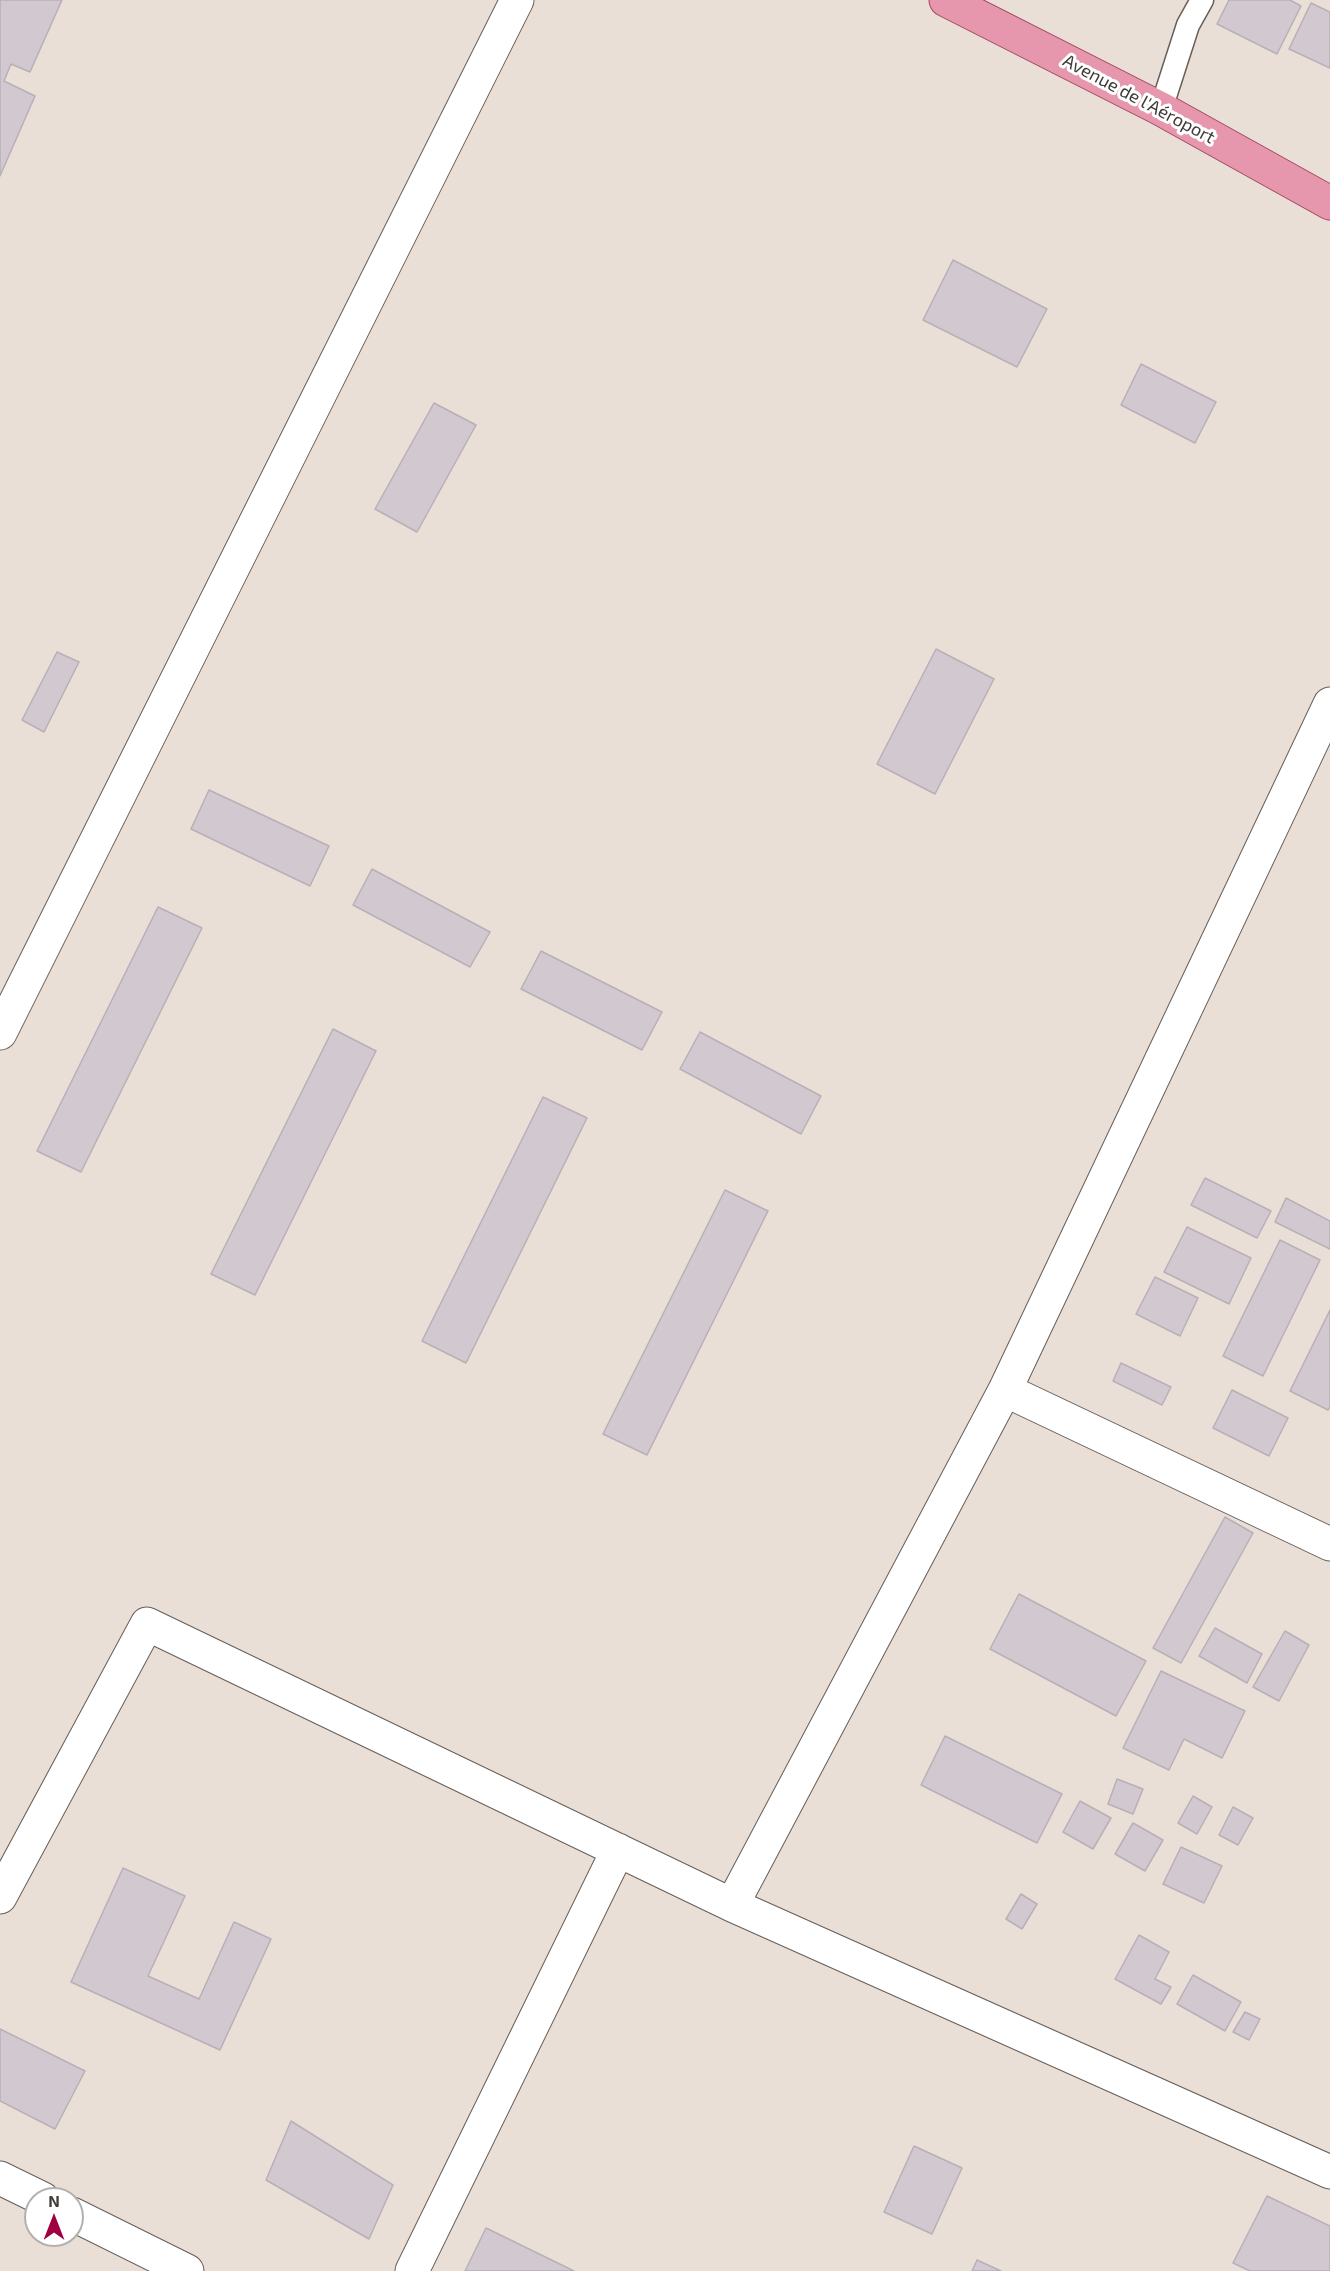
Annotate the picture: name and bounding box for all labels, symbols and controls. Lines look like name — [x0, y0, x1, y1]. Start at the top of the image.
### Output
street label: Avenue de l'Aéroport — [1059, 50, 1219, 148]
north arrow — [24, 2187, 84, 2247]
text: N — [48, 2191, 60, 2210]

